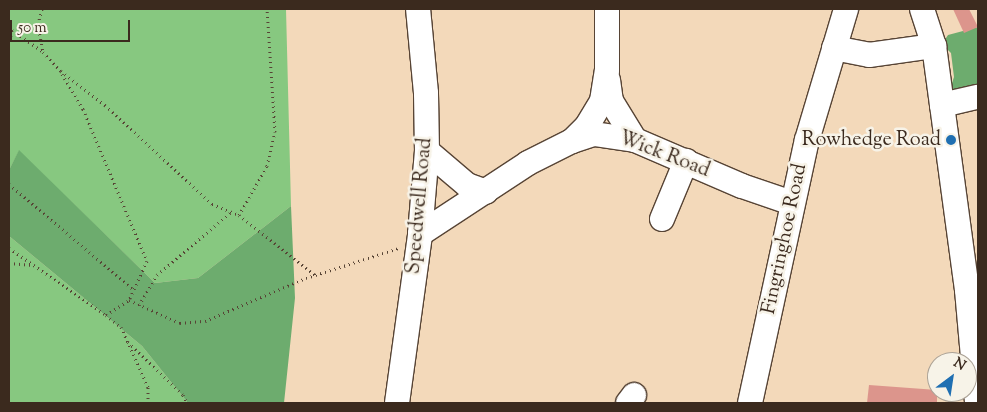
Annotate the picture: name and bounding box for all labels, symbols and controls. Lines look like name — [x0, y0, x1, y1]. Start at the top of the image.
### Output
scale bar — [12, 10, 132, 42]
text: 50 m — [18, 18, 47, 39]
street label: Wick Road — [615, 127, 713, 183]
place label: Rowhedge Road — [802, 128, 941, 152]
marker: Rowhedge Road — [945, 134, 957, 146]
street label: Speedwell Road — [402, 137, 438, 275]
street label: Fingringhoe Road — [757, 161, 813, 317]
north arrow — [927, 352, 977, 402]
text: N — [949, 354, 969, 376]

